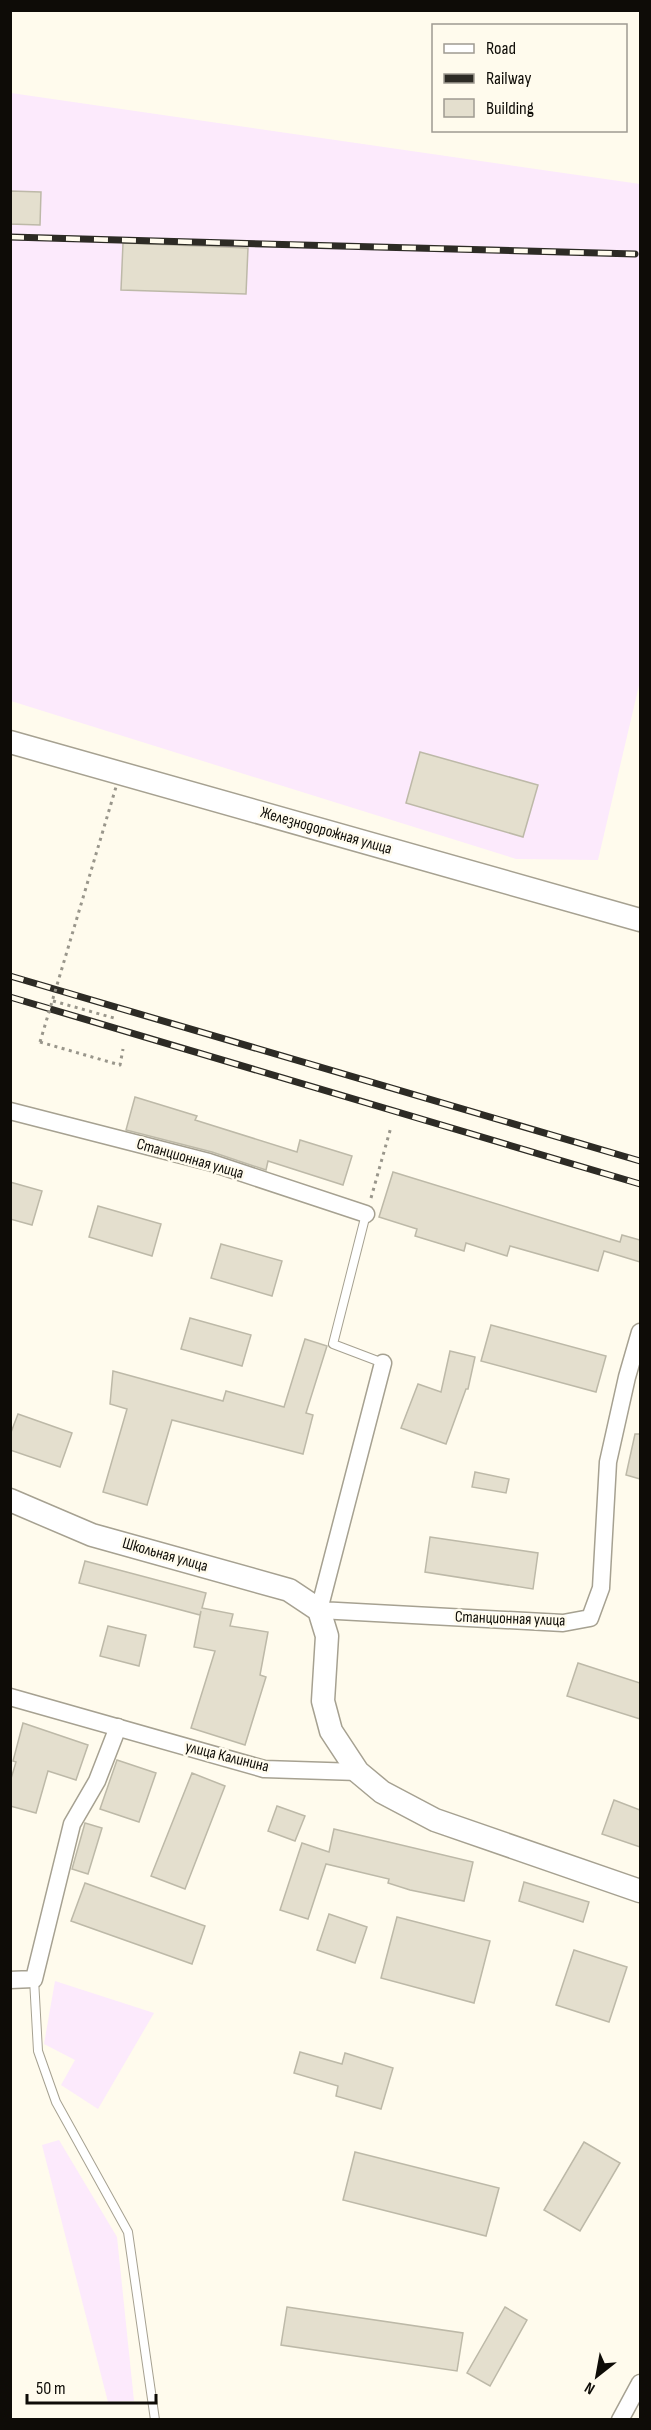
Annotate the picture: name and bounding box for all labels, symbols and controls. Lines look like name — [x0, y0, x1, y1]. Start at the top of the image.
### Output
legend — [432, 24, 627, 132]
text: Road — [486, 38, 516, 59]
text: Railway — [486, 68, 531, 89]
text: Building — [486, 98, 534, 119]
street label: Железнодорожная улица — [258, 803, 394, 859]
street label: Станционная улица — [134, 1135, 246, 1183]
street label: Школьная улица — [120, 1534, 210, 1576]
street label: Станционная улица — [454, 1608, 566, 1630]
street label: улица Калинина — [183, 1737, 271, 1777]
north arrow — [567, 2346, 627, 2406]
scale bar — [27, 2367, 156, 2405]
text: N — [581, 2377, 599, 2398]
text: 50 m — [36, 2378, 66, 2399]

